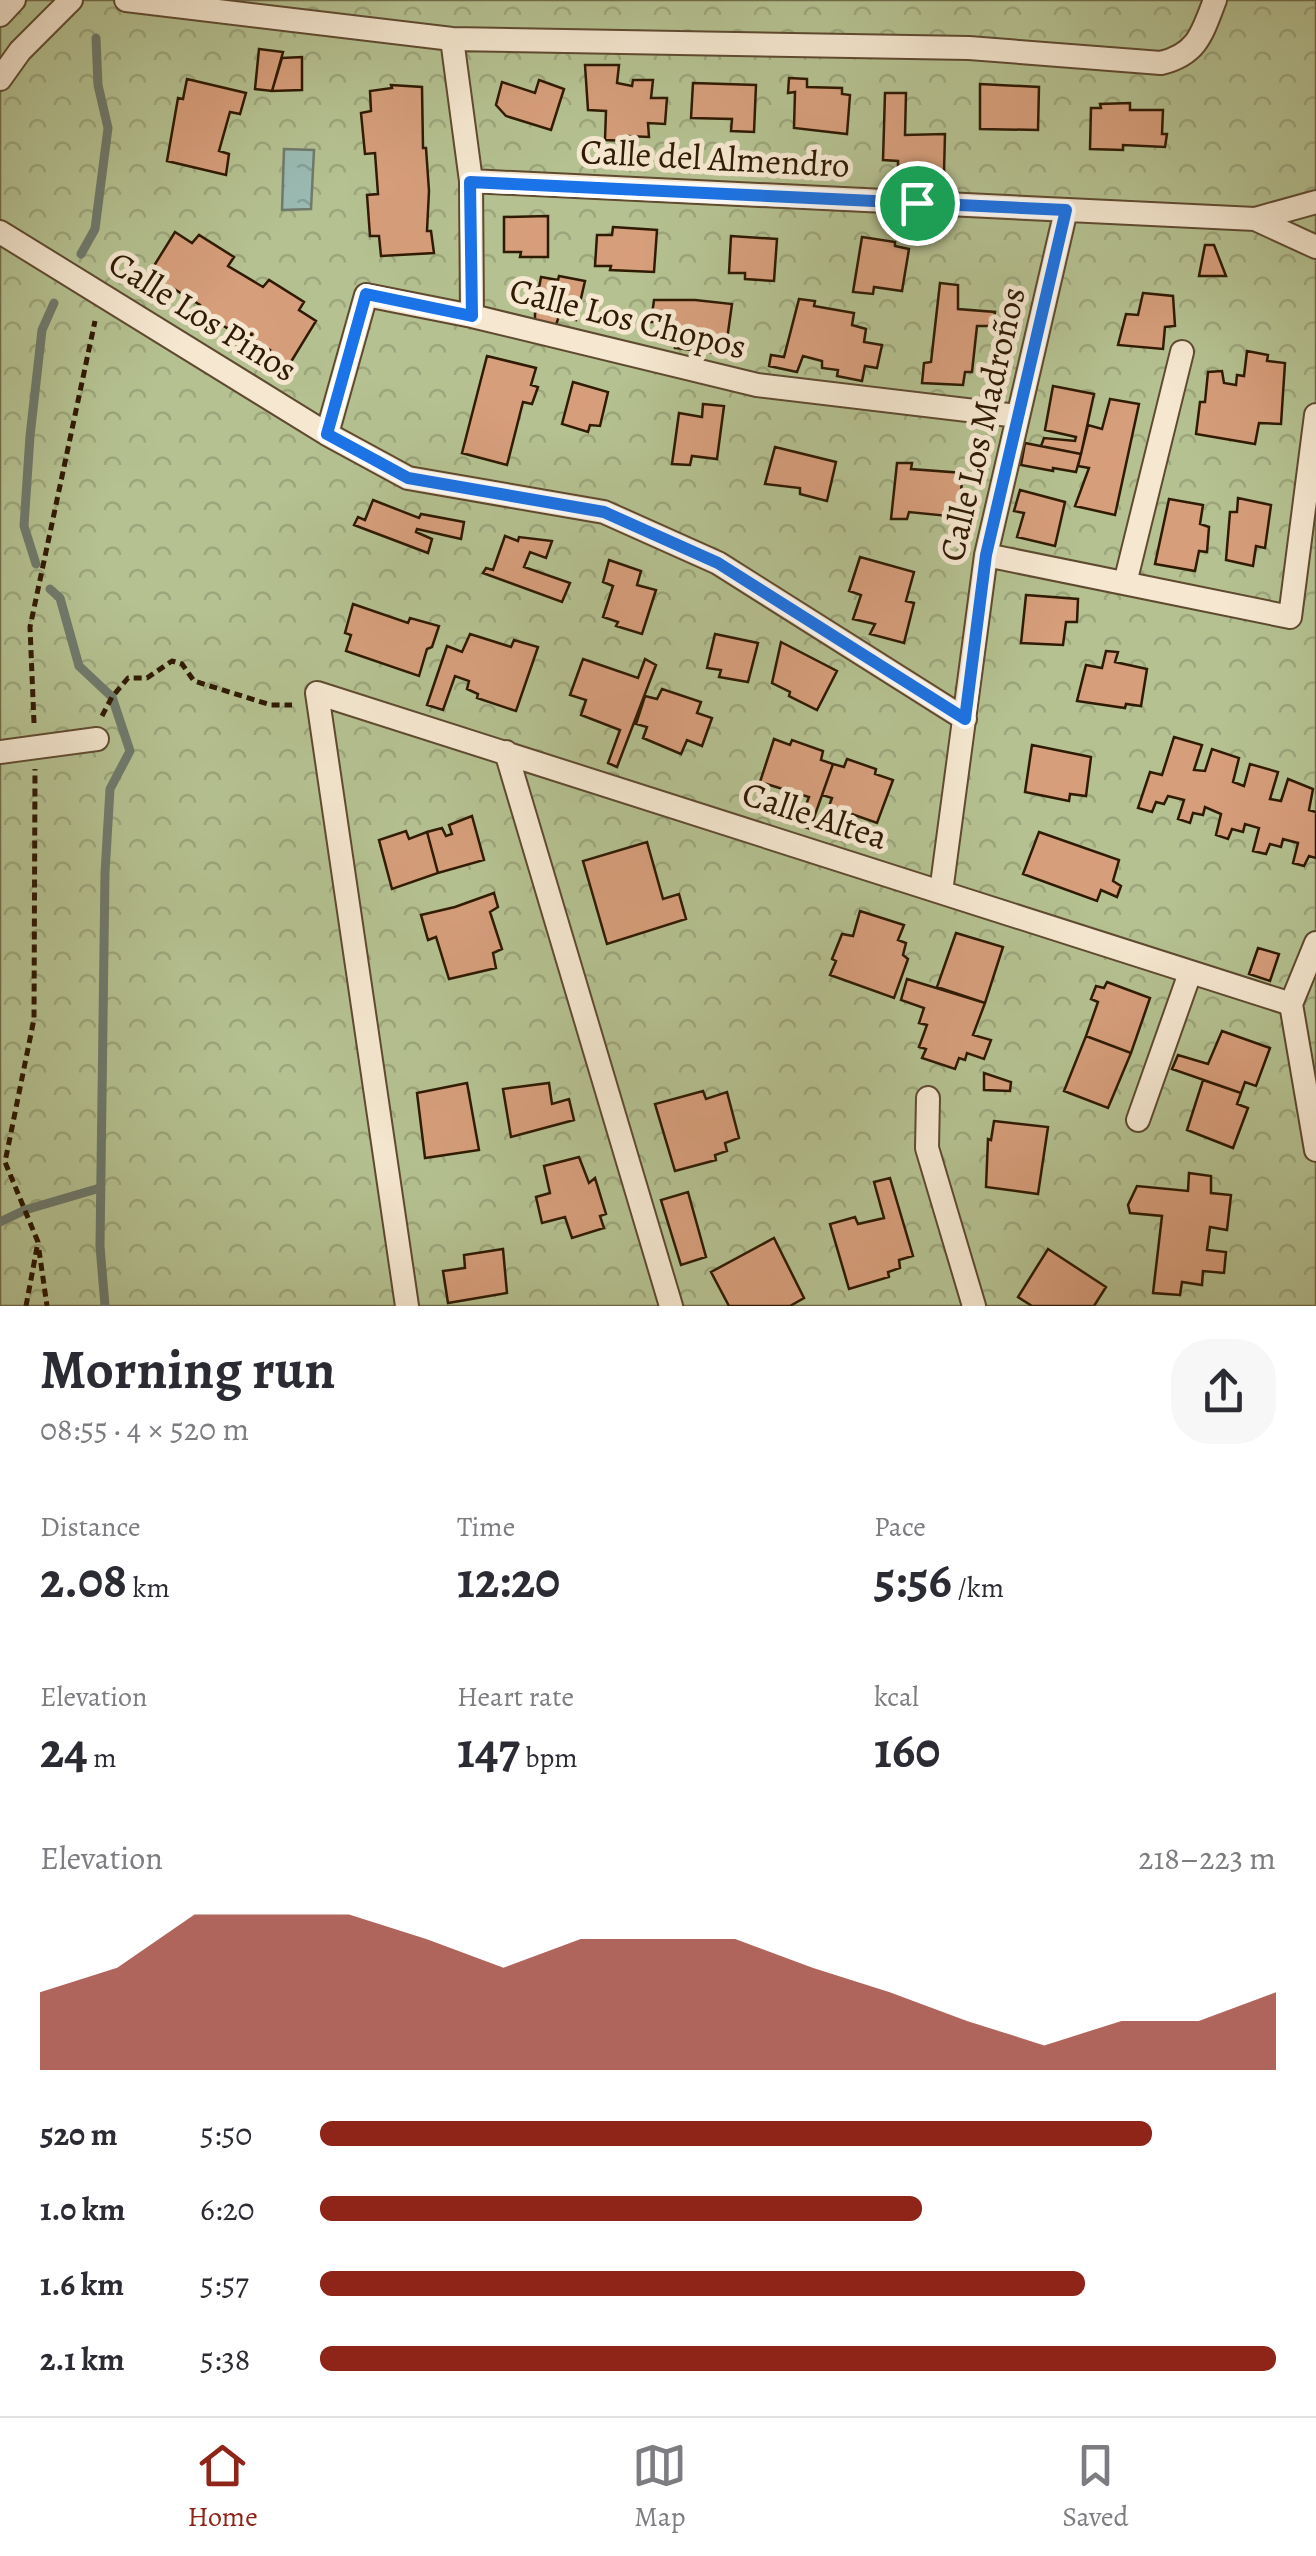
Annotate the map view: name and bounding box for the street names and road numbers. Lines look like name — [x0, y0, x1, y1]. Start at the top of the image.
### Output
street label: Calle del Almendro — [579, 127, 851, 189]
street label: Calle Los Pinos — [100, 239, 306, 393]
street label: Calle Los Chopos — [505, 265, 751, 371]
street label: Calle Los Madroños — [927, 282, 1037, 566]
street label: Calle Altea — [736, 769, 894, 861]

